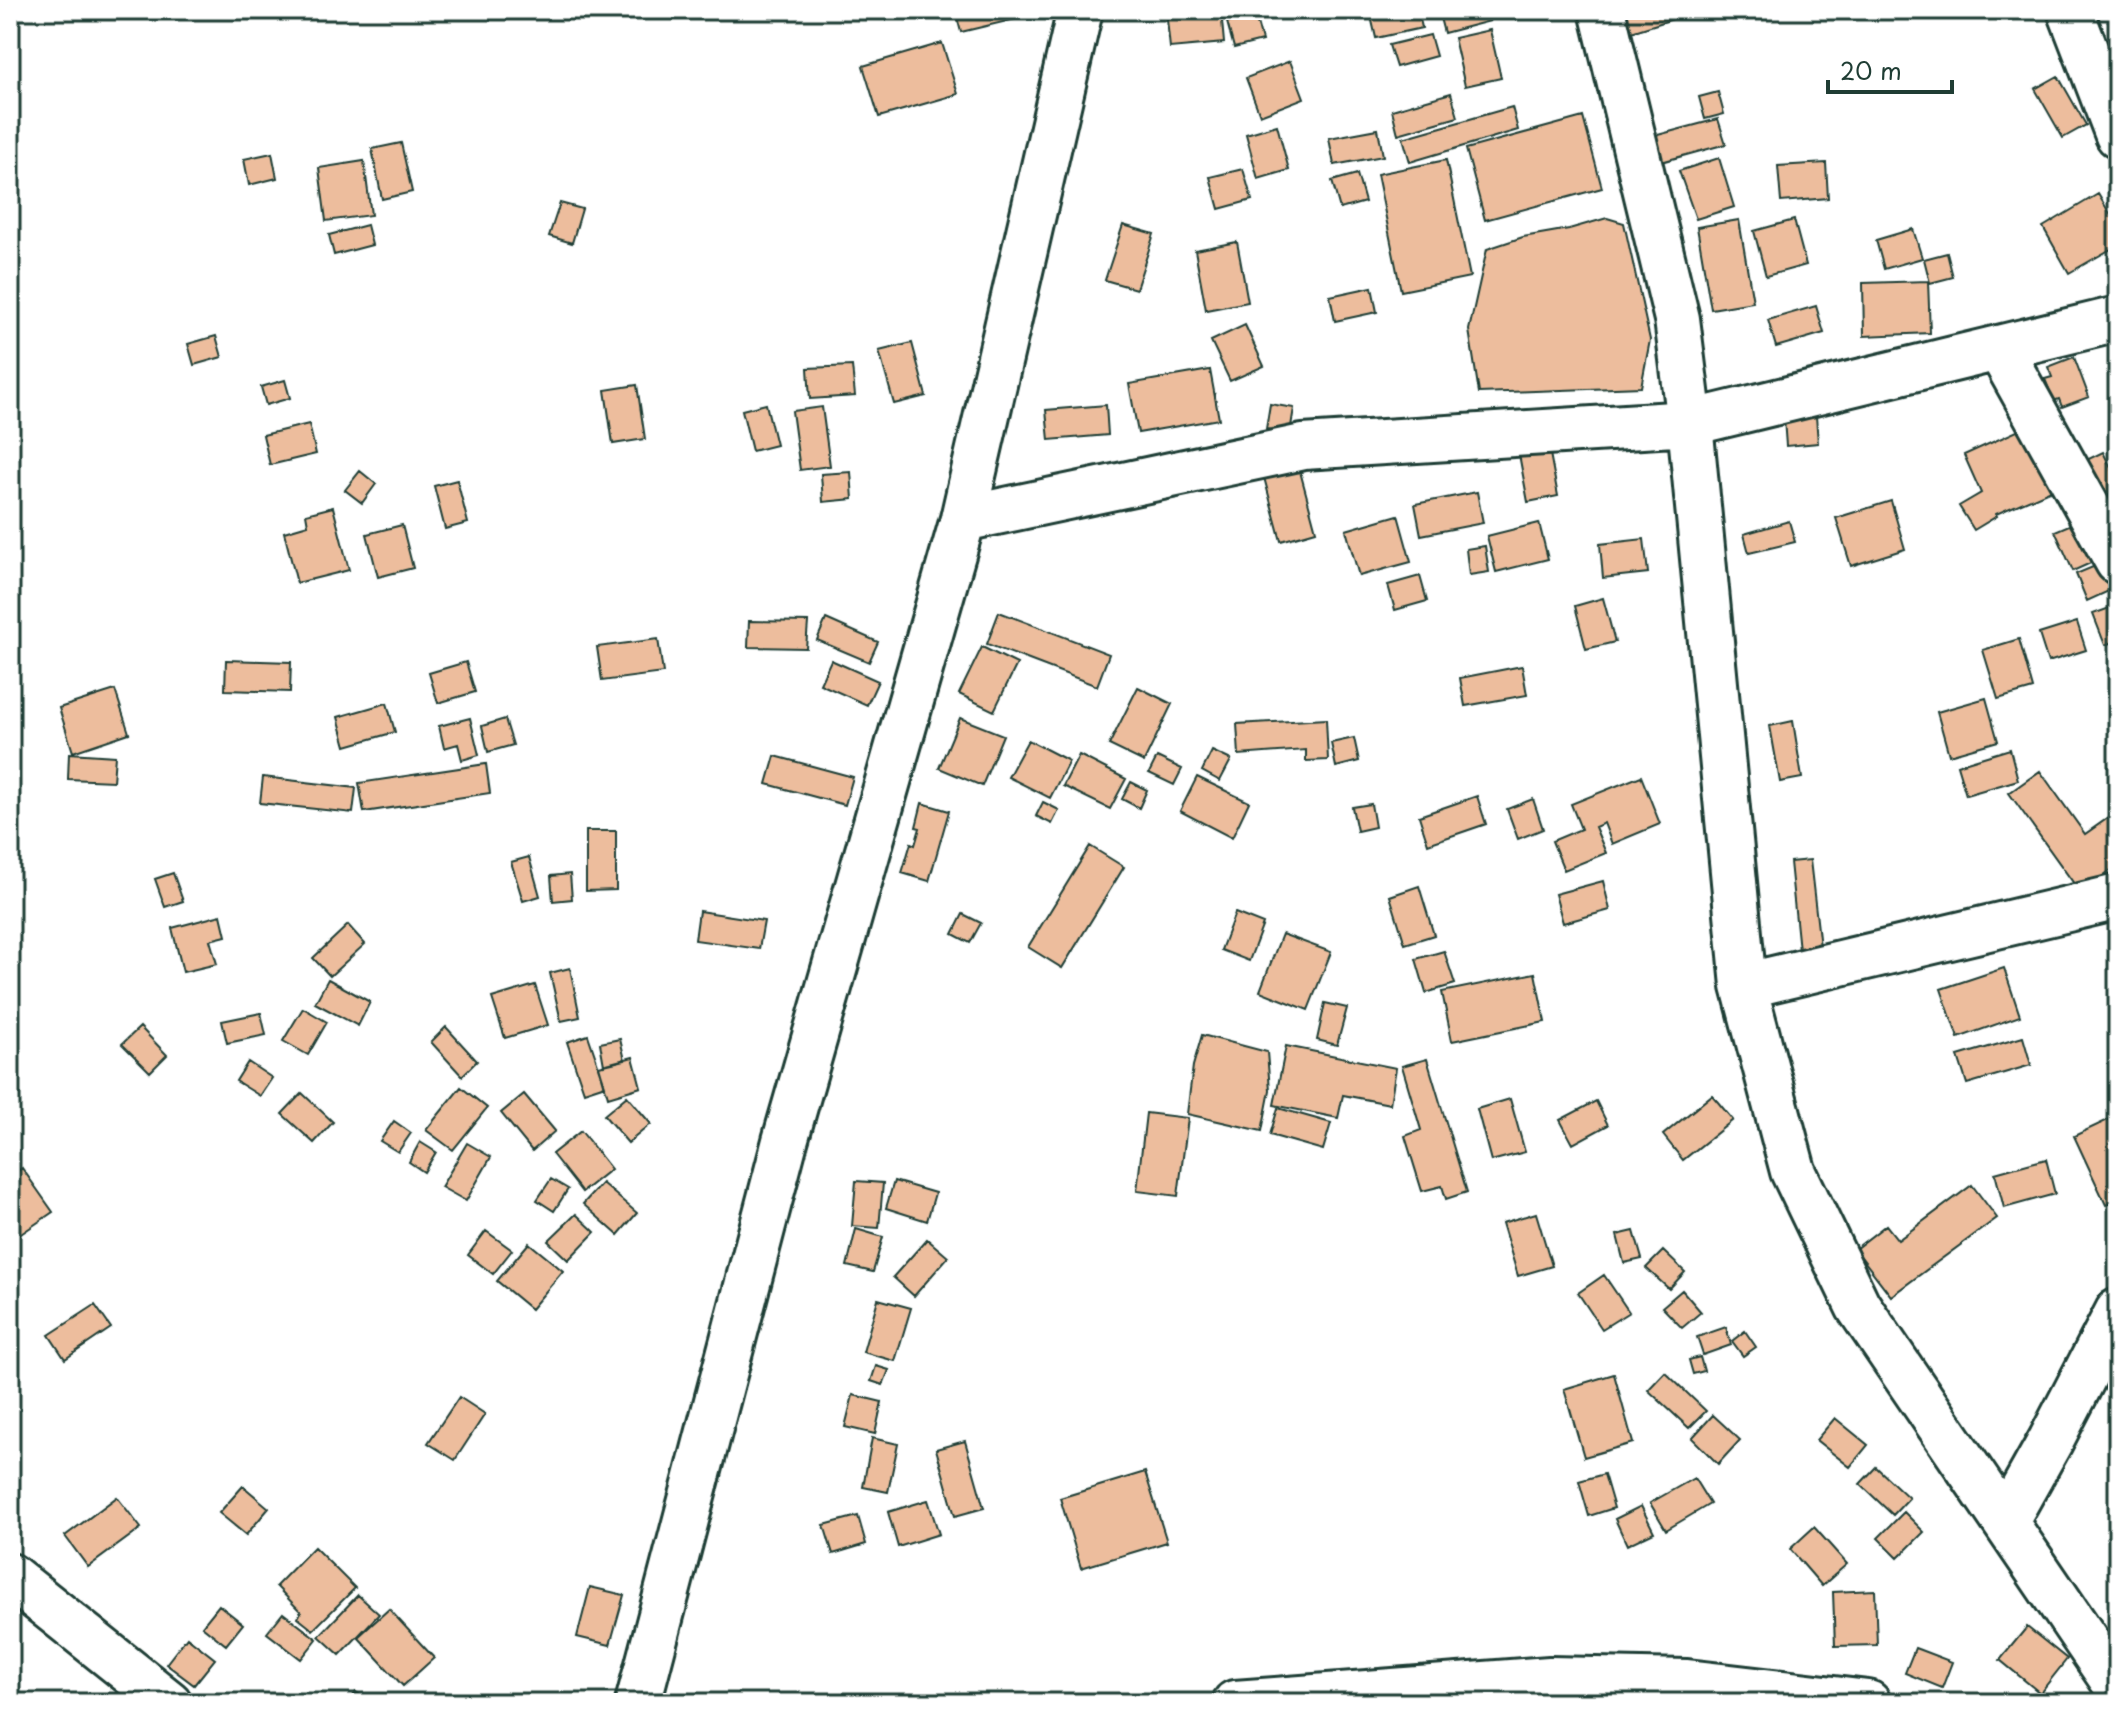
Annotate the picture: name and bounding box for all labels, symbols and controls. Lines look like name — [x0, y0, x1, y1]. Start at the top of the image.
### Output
scale bar — [1828, 44, 1952, 94]
text: 20 m — [1840, 52, 1902, 88]

